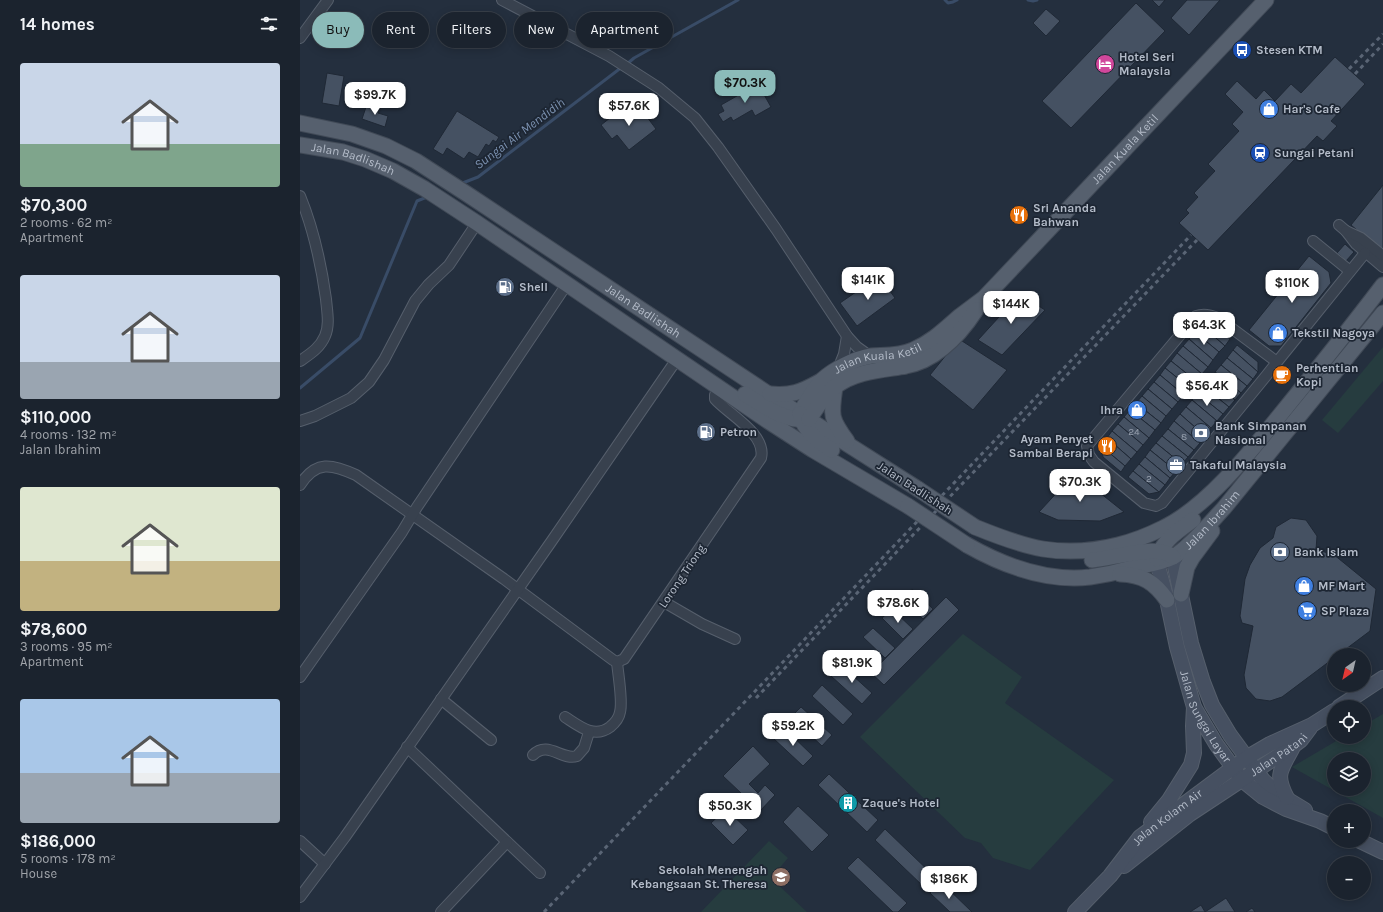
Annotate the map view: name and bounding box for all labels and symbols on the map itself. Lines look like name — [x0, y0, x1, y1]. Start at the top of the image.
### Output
bus stop icon: Stesen KTM — [1231, 39, 1253, 61]
place label: Stesen KTM — [1256, 43, 1323, 57]
place label: Hotel Seri Malaysia — [1119, 50, 1175, 78]
hotel icon: Hotel Seri Malaysia — [1094, 53, 1116, 75]
pin: $70.3K — [712, 70, 778, 104]
pin: $99.7K — [342, 82, 408, 116]
pin: $57.6K — [596, 93, 662, 127]
water label: Sungai Air Mendidih — [471, 95, 567, 172]
shop icon: Har's Cafe — [1258, 98, 1280, 120]
place label: Har's Cafe — [1283, 102, 1340, 116]
street label: Jalan Kuala Ketil — [1089, 111, 1161, 187]
street label: Jalan Badlishah — [310, 140, 397, 178]
station icon: Sungai Petani — [1249, 142, 1271, 164]
place label: Sungai Petani — [1274, 146, 1354, 160]
place label: Sri Ananda Bahwan — [1033, 201, 1096, 229]
restaurant icon: Sri Ananda Bahwan — [1008, 204, 1030, 226]
pin: $141K — [840, 267, 896, 301]
pin: $110K — [1264, 270, 1320, 304]
fuel station icon: Shell — [494, 276, 516, 298]
place label: Shell — [519, 280, 548, 294]
street label: Jalan Badlishah — [603, 281, 683, 341]
pin: $144K — [983, 291, 1039, 325]
pin: $64.3K — [1171, 312, 1237, 346]
shop icon: Tekstil Nagoya — [1267, 322, 1289, 344]
place label: Tekstil Nagoya — [1292, 326, 1375, 340]
street label: Jalan Kuala Ketil — [831, 340, 924, 376]
place label: Perhentian Kopi — [1296, 361, 1359, 389]
cafe icon: Perhentian Kopi — [1271, 364, 1293, 386]
pin: $56.4K — [1174, 373, 1240, 407]
shop icon: Ihra — [1126, 399, 1148, 421]
place label: Ihra — [1100, 403, 1123, 417]
place label: Bank Simpanan Nasional — [1215, 419, 1307, 447]
fuel station icon: Petron — [695, 421, 717, 443]
bank icon: Bank Simpanan Nasional — [1190, 422, 1212, 444]
place label: Petron — [720, 425, 757, 439]
house number: 24 — [1128, 426, 1140, 438]
house number: 8 — [1181, 431, 1187, 443]
place label: Ayam Penyet Sambal Berapi — [1009, 432, 1093, 460]
restaurant icon: Ayam Penyet Sambal Berapi — [1096, 435, 1118, 457]
office icon: Takaful Malaysia — [1165, 454, 1187, 476]
street label: Jalan Badlishah — [875, 458, 955, 518]
place label: Takaful Malaysia — [1190, 458, 1287, 472]
pin: $70.3K — [1047, 469, 1113, 503]
house number: 2 — [1146, 473, 1152, 485]
street label: Jalan Ibrahim — [1182, 487, 1243, 552]
street label: Lorong Triong — [656, 541, 708, 610]
bank icon: Bank Islam — [1269, 541, 1291, 563]
place label: Bank Islam — [1294, 545, 1358, 559]
shop icon: MF Mart — [1293, 575, 1315, 597]
place label: MF Mart — [1318, 579, 1365, 593]
pin: $78.6K — [865, 590, 931, 624]
supermarket icon: SP Plaza — [1296, 600, 1318, 622]
place label: SP Plaza — [1321, 604, 1369, 618]
north arrow — [1327, 648, 1371, 692]
pin: $81.9K — [819, 650, 885, 684]
street label: Jalan Sungai Layar — [1177, 669, 1234, 766]
pin: $59.2K — [760, 713, 826, 747]
street label: Jalan Patani — [1248, 730, 1311, 779]
street label: Jalan Kolam Air — [1129, 786, 1205, 848]
building icon: Zaque's Hotel — [837, 792, 859, 814]
pin: $50.3K — [697, 793, 763, 827]
place label: Zaque's Hotel — [862, 796, 939, 810]
place label: Sekolah Menengah Kebangsaan St. Theresa — [630, 863, 767, 891]
school or university icon: Sekolah Menengah Kebangsaan St. Theresa — [770, 866, 792, 888]
pin: $186K — [921, 866, 977, 900]

